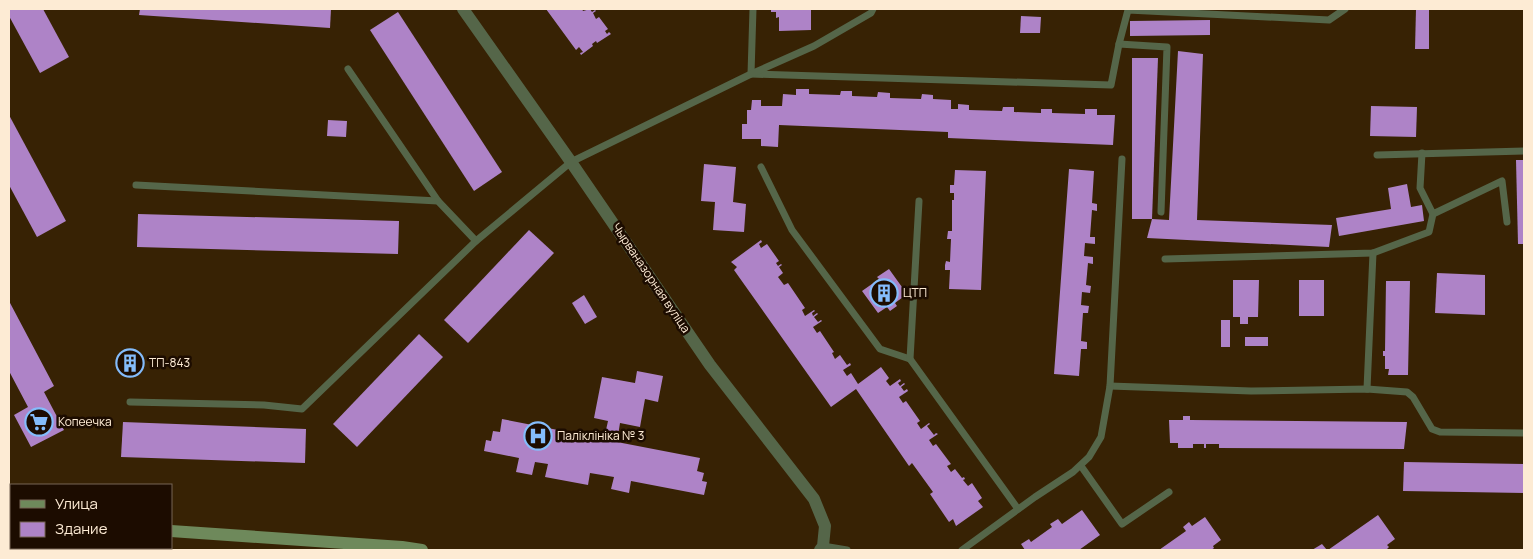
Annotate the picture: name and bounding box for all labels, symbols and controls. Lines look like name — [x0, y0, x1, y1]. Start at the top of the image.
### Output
street label: Чырваназорная вуліца — [608, 219, 695, 336]
building icon: ЦТП — [869, 278, 899, 308]
place label: ЦТП — [903, 284, 927, 301]
building icon: ТП-843 — [115, 348, 145, 378]
place label: ТП-843 — [149, 354, 190, 371]
supermarket icon: Копеечка — [24, 407, 54, 437]
place label: Копеечка — [58, 413, 112, 430]
hospital icon: Паліклініка № 3 — [523, 421, 553, 451]
place label: Паліклініка № 3 — [557, 427, 644, 444]
legend — [10, 484, 172, 549]
text: Улица — [55, 493, 98, 514]
text: Здание — [55, 518, 108, 539]

